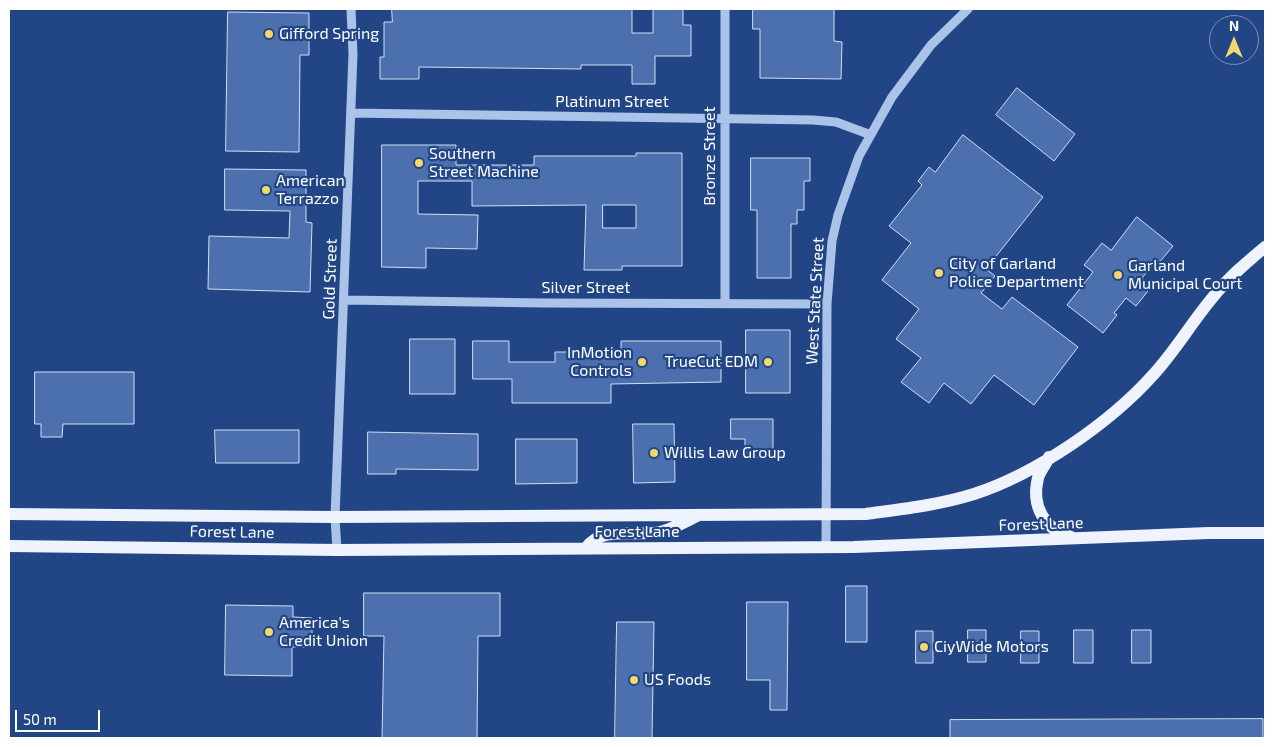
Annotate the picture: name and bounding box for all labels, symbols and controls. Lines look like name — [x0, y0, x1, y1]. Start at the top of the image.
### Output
north arrow — [1209, 15, 1259, 65]
text: N — [1229, 17, 1239, 34]
place label: Gifford Spring — [279, 24, 379, 44]
marker: Gifford Spring — [263, 28, 275, 40]
street label: Platinum Street — [555, 92, 669, 112]
street label: Bronze Street — [700, 106, 720, 206]
place label: Southern Street Machine — [429, 144, 539, 182]
marker: Southern Street Machine — [413, 157, 425, 169]
place label: American Terrazzo — [276, 171, 345, 209]
marker: American Terrazzo — [260, 184, 272, 196]
street label: West State Street — [802, 237, 828, 365]
street label: Gold Street — [319, 238, 341, 320]
place label: City of Garland Police Department — [949, 254, 1084, 292]
place label: Garland Municipal Court — [1128, 256, 1242, 294]
marker: City of Garland Police Department — [933, 267, 945, 279]
marker: Garland Municipal Court — [1112, 269, 1124, 281]
street label: Silver Street — [542, 278, 630, 298]
place label: InMotion Controls — [567, 343, 632, 381]
place label: TrueCut EDM — [665, 352, 758, 372]
marker: InMotion Controls — [636, 356, 648, 368]
marker: TrueCut EDM — [762, 356, 774, 368]
place label: Willis Law Group — [664, 443, 786, 463]
marker: Willis Law Group — [648, 447, 660, 459]
street label: Forest Lane — [998, 513, 1084, 535]
street label: Forest Lane — [189, 522, 275, 542]
street label: Forest Lane — [595, 522, 679, 542]
place label: America's Credit Union — [279, 613, 368, 651]
marker: America's Credit Union — [263, 626, 275, 638]
place label: CiyWide Motors — [934, 637, 1049, 657]
marker: CiyWide Motors — [918, 641, 930, 653]
place label: US Foods — [644, 670, 711, 690]
marker: US Foods — [628, 674, 640, 686]
scale bar — [18, 700, 102, 732]
text: 50 m — [23, 710, 57, 728]

